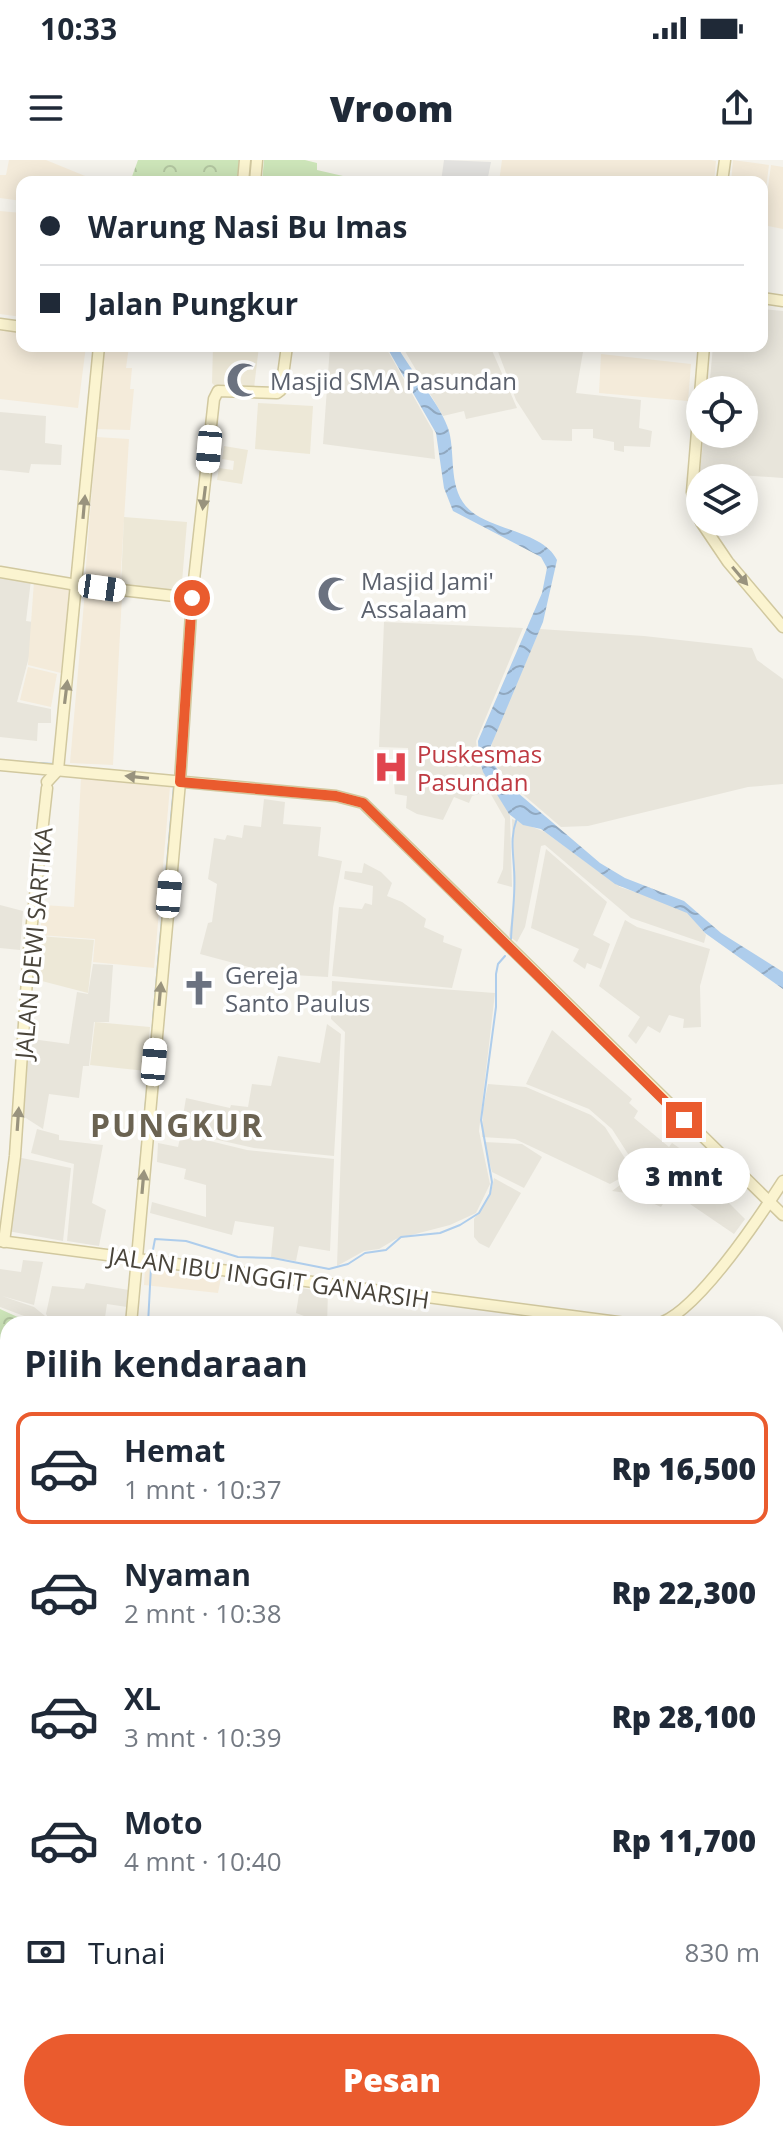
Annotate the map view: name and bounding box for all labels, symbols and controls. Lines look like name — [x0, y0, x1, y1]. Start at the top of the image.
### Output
text: 10:33 — [40, 8, 117, 49]
text: Vroom — [330, 84, 453, 133]
icon: menu — [24, 86, 68, 130]
icon: share — [715, 86, 759, 130]
text: Warung Nasi Bu Imas — [88, 206, 407, 247]
text: Jalan Pungkur — [88, 283, 298, 324]
mosque icon: Masjid SMA Pasundan — [225, 361, 263, 399]
place label: Masjid SMA Pasundan — [270, 364, 517, 397]
map controls — [686, 376, 758, 536]
button: locate — [686, 376, 758, 448]
car — [195, 424, 223, 474]
button: layers — [686, 464, 758, 536]
one-way arrow — [197, 486, 210, 511]
one-way arrow — [78, 494, 91, 519]
place label: Masjid Jami' Assalaam — [361, 564, 494, 625]
one-way arrow — [731, 566, 748, 586]
car — [77, 573, 127, 603]
mosque icon: Masjid Jami' Assalaam — [316, 575, 354, 613]
route start — [174, 580, 210, 616]
one-way arrow — [60, 680, 73, 705]
place label: Puskesmas Pasundan — [417, 737, 542, 798]
hospital icon: Puskesmas Pasundan — [372, 748, 410, 786]
one-way arrow — [124, 771, 149, 784]
street label: JALAN DEWI SARTIKA — [6, 825, 60, 1062]
car — [155, 869, 183, 919]
place label: Gereja Santo Paulus — [225, 958, 370, 1019]
church icon: Gereja Santo Paulus — [180, 969, 218, 1007]
one-way arrow — [154, 982, 167, 1007]
car — [140, 1037, 168, 1087]
route end — [666, 1102, 702, 1138]
district label: PUNGKUR — [90, 1103, 264, 1146]
one-way arrow — [12, 1106, 25, 1131]
callout: 3 mnt — [618, 1148, 750, 1204]
text: 3 mnt — [645, 1158, 723, 1194]
one-way arrow — [136, 1169, 149, 1194]
street label: JALAN IBU INGGIT GANARSIH — [104, 1238, 432, 1316]
text: Pilih kendaraan — [24, 1339, 308, 1388]
text: Hemat — [124, 1430, 225, 1471]
icon: car — [28, 1432, 100, 1504]
text: Rp 16,500 — [611, 1448, 756, 1489]
text: 1 mnt · 10:37 — [124, 1471, 282, 1507]
text: Nyaman — [124, 1554, 251, 1595]
icon: car — [28, 1556, 100, 1628]
text: Rp 22,300 — [611, 1572, 756, 1613]
text: 2 mnt · 10:38 — [124, 1595, 282, 1631]
text: XL — [124, 1678, 161, 1719]
icon: car — [28, 1680, 100, 1752]
text: Rp 28,100 — [611, 1696, 756, 1737]
text: 3 mnt · 10:39 — [124, 1719, 282, 1755]
text: Moto — [124, 1802, 202, 1843]
icon: car — [28, 1804, 100, 1876]
text: Rp 11,700 — [611, 1820, 756, 1861]
text: 4 mnt · 10:40 — [124, 1843, 282, 1879]
icon: cash — [24, 1930, 68, 1974]
text: Tunai — [88, 1932, 166, 1973]
text: 830 m — [685, 1934, 760, 1970]
button: Pesan — [24, 2034, 760, 2126]

